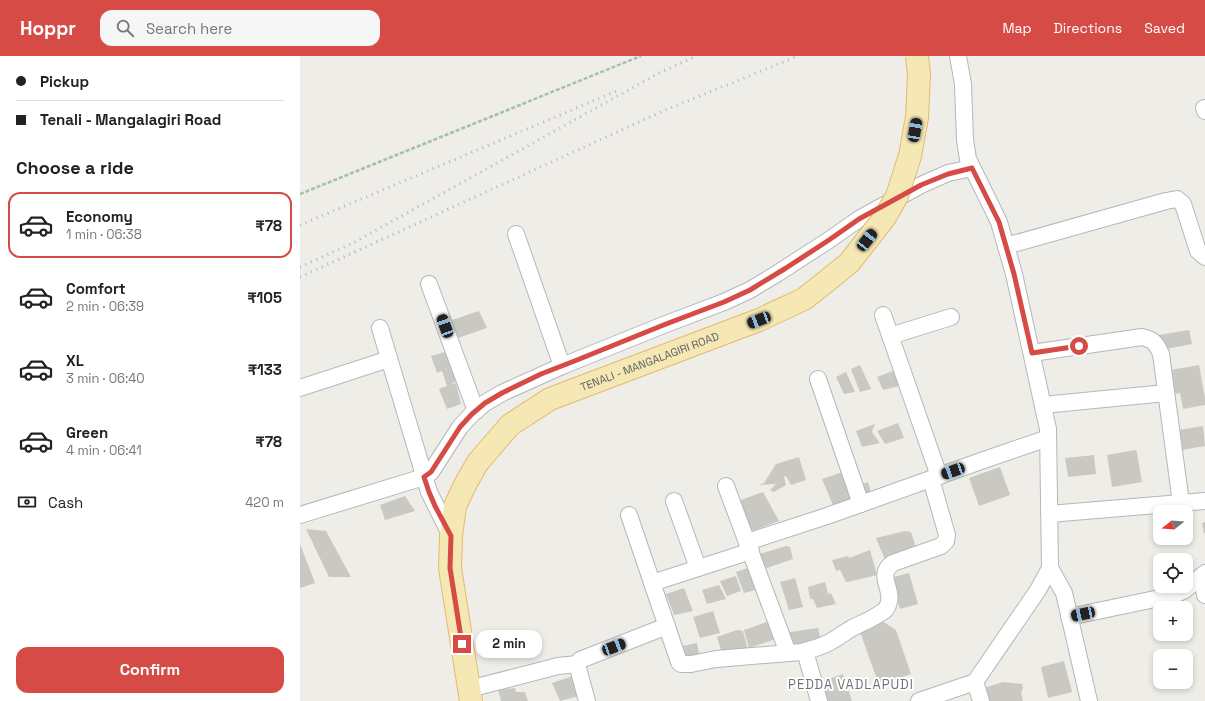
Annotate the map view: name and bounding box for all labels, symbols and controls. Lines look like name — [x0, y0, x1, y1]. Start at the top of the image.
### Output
search box — [100, 10, 380, 46]
text: Hoppr — [20, 16, 76, 41]
icon: search — [114, 17, 136, 39]
text: Search here — [146, 19, 232, 38]
text: Map — [1002, 19, 1032, 37]
text: Directions — [1054, 19, 1122, 37]
text: Saved — [1144, 19, 1185, 37]
text: Pickup — [40, 72, 89, 91]
text: Tenali - Mangalagiri Road — [40, 110, 221, 129]
car — [907, 117, 923, 143]
text: Choose a ride — [16, 156, 134, 179]
icon: car — [18, 207, 54, 243]
text: Economy — [66, 207, 133, 226]
text: ₹78 — [255, 216, 282, 235]
text: 1 min · 06:38 — [66, 226, 142, 243]
car — [855, 227, 879, 253]
icon: car — [18, 279, 54, 315]
text: Comfort — [66, 279, 126, 298]
text: ₹105 — [247, 288, 282, 307]
text: 2 min · 06:39 — [66, 298, 144, 315]
car — [746, 310, 772, 330]
car — [435, 313, 455, 339]
street label: TENALI - MANGALAGIRI ROAD — [578, 329, 721, 394]
route start — [1070, 337, 1088, 355]
icon: car — [18, 351, 54, 387]
text: XL — [66, 351, 84, 370]
text: ₹133 — [248, 360, 282, 379]
text: 3 min · 06:40 — [66, 370, 145, 387]
icon: car — [18, 423, 54, 459]
text: Green — [66, 423, 108, 442]
text: ₹78 — [255, 432, 282, 451]
text: 4 min · 06:41 — [66, 442, 142, 459]
car — [940, 461, 966, 481]
icon: cash — [16, 491, 38, 513]
text: Cash — [48, 493, 83, 512]
text: 420 m — [245, 494, 284, 511]
north arrow — [1153, 505, 1193, 545]
map controls — [1153, 505, 1193, 689]
button: locate — [1153, 553, 1193, 593]
button: + — [1153, 601, 1193, 641]
car — [1070, 606, 1096, 622]
callout: 2 min — [476, 630, 542, 658]
route end — [453, 635, 471, 653]
text: 2 min — [492, 635, 526, 652]
car — [601, 637, 627, 657]
button: Confirm — [16, 647, 284, 693]
button: − — [1153, 649, 1193, 689]
district label: PEDDA VADLAPUDI — [788, 676, 914, 693]

